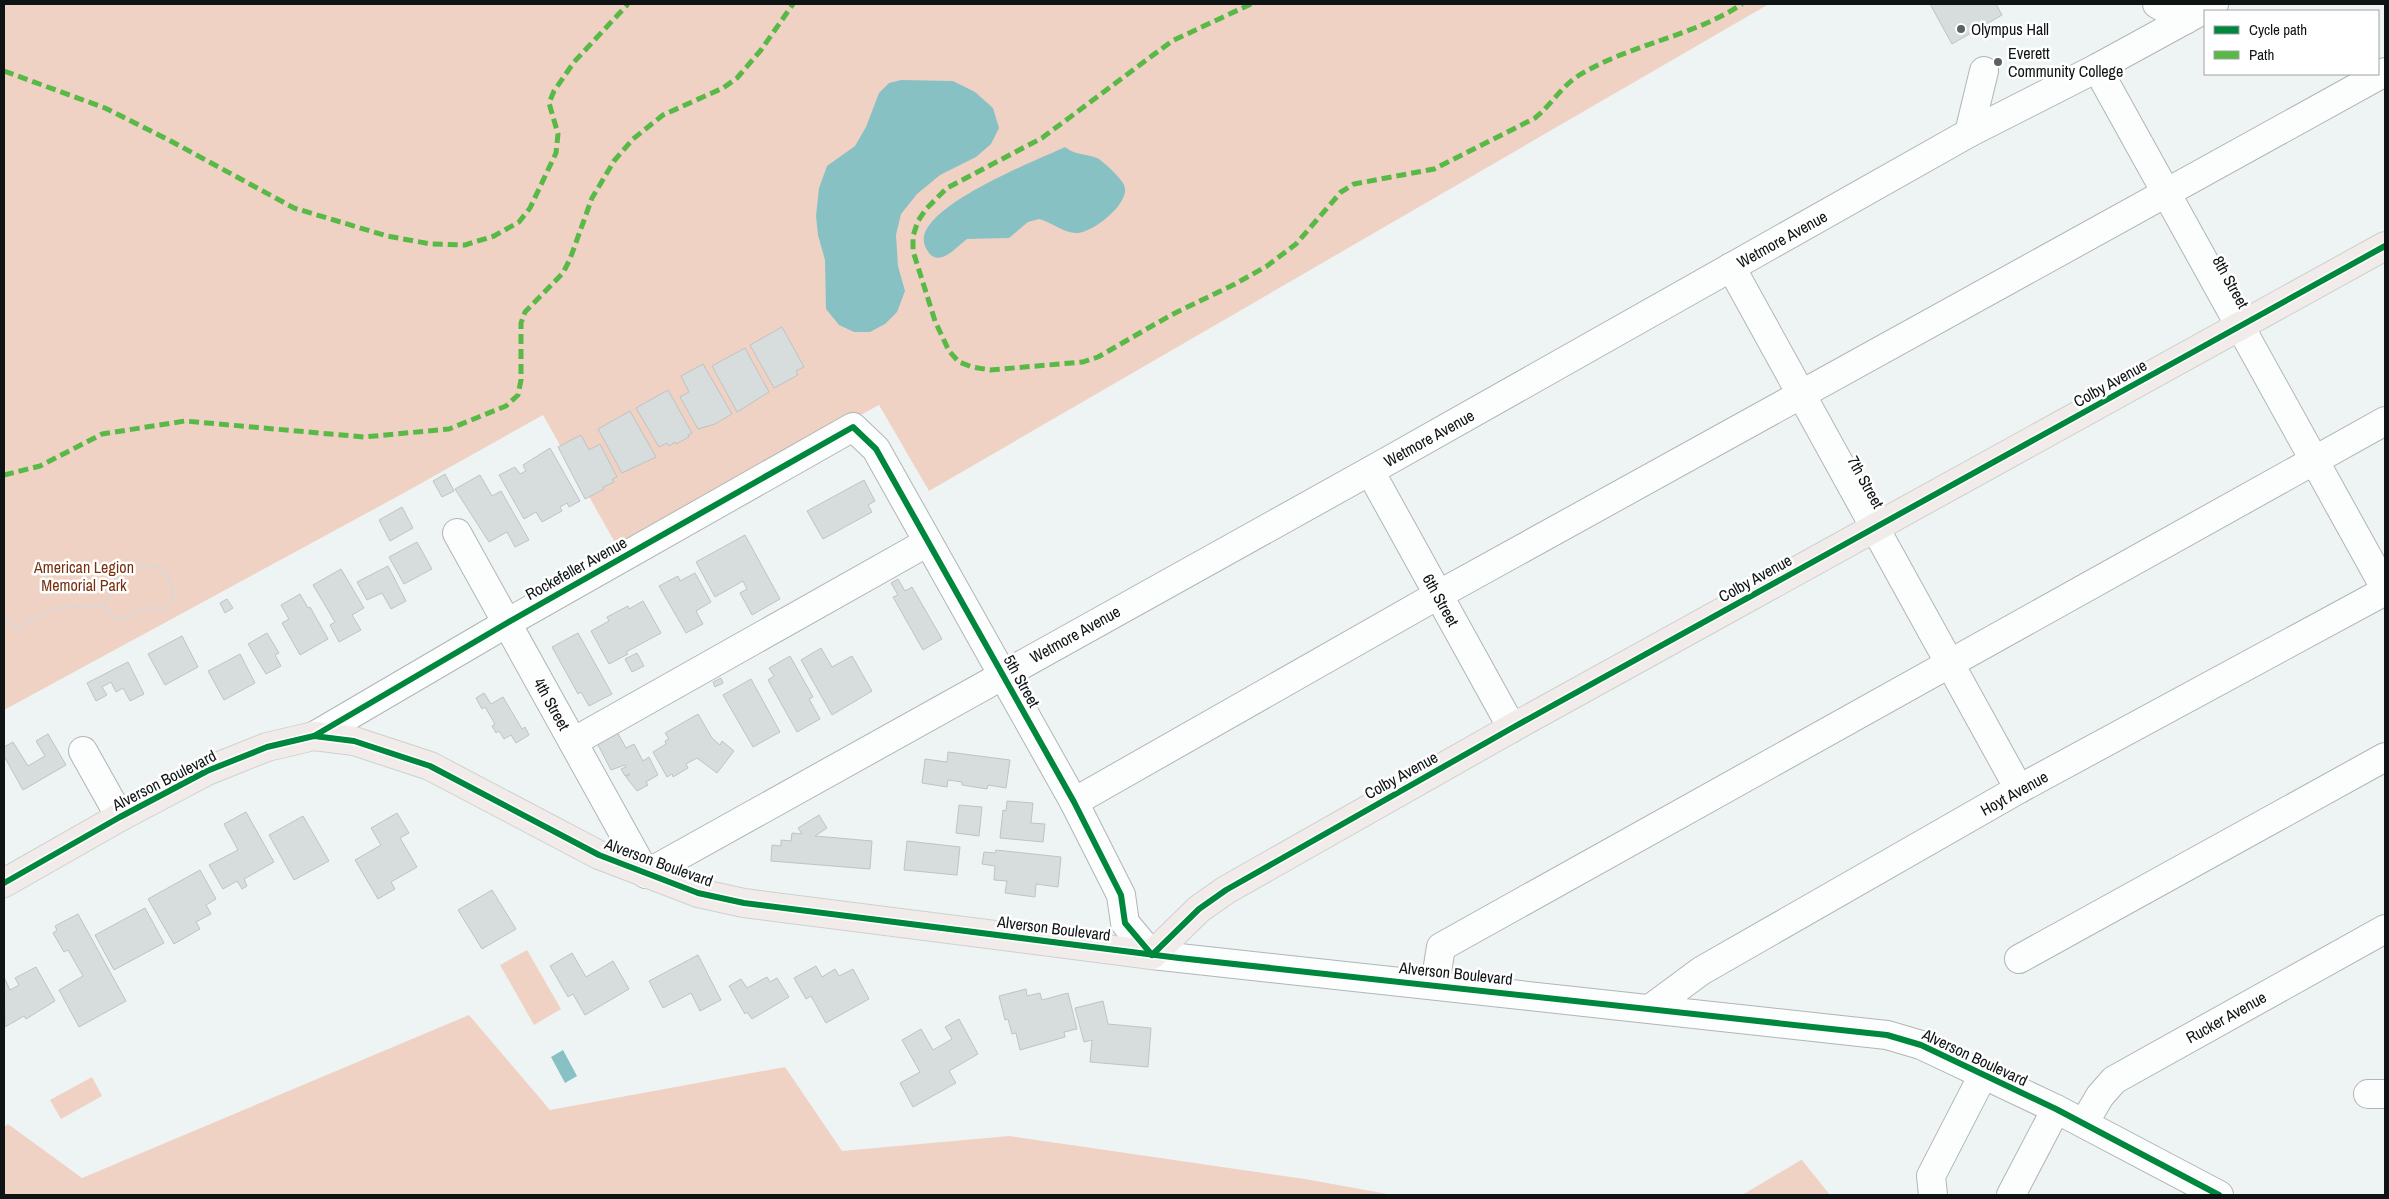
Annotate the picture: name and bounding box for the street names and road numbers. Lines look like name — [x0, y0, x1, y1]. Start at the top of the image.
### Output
street label: Wetmore Avenue — [1733, 205, 1831, 273]
street label: 8th Street — [2208, 252, 2255, 313]
street label: Colby Avenue — [2069, 354, 2151, 412]
street label: Wetmore Avenue — [1380, 404, 1478, 472]
street label: 7th Street — [1843, 452, 1890, 513]
street label: Rockefeller Avenue — [521, 531, 631, 605]
street label: Colby Avenue — [1714, 549, 1796, 607]
street label: 6th Street — [1418, 570, 1465, 631]
street label: Wetmore Avenue — [1026, 600, 1124, 668]
street label: 5th Street — [999, 651, 1046, 712]
street label: 4th Street — [529, 674, 576, 735]
street label: Alverson Boulevard — [107, 744, 220, 816]
street label: Colby Avenue — [1360, 746, 1442, 804]
street label: Hoyt Avenue — [1976, 765, 2052, 821]
street label: Alverson Boulevard — [601, 832, 716, 892]
street label: Alverson Boulevard — [995, 910, 1112, 946]
street label: Alverson Boulevard — [1397, 956, 1514, 990]
street label: Rucker Avenue — [2182, 986, 2270, 1048]
street label: Alverson Boulevard — [1918, 1023, 2031, 1091]

